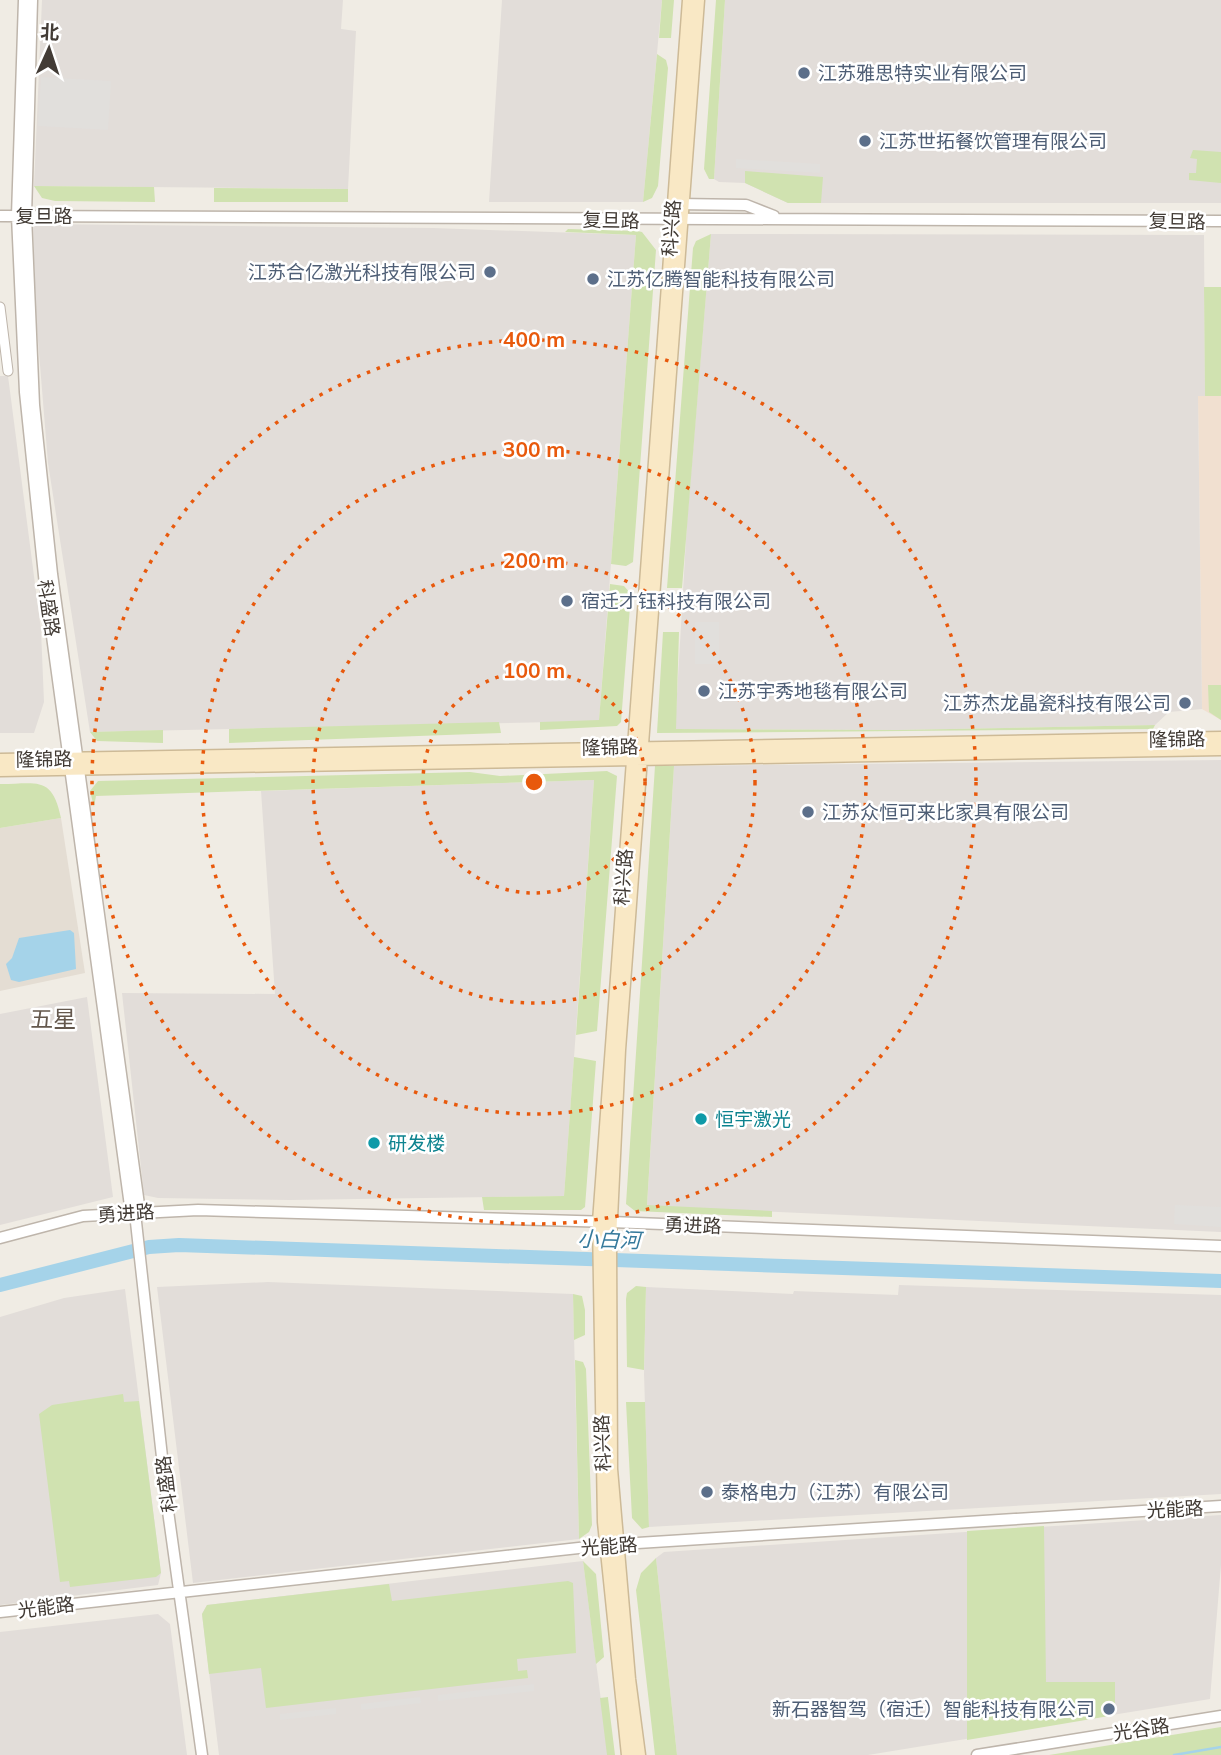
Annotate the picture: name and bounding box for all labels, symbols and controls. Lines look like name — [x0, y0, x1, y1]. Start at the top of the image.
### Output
north arrow — [14, 14, 84, 84]
text: 北 — [40, 20, 60, 45]
place label: 江苏雅思特实业有限公司 — [818, 61, 1027, 85]
marker: 江苏雅思特实业有限公司 — [796, 65, 812, 81]
place label: 江苏世拓餐饮管理有限公司 — [879, 129, 1107, 153]
marker: 江苏世拓餐饮管理有限公司 — [857, 133, 873, 149]
street label: 科兴路 — [657, 199, 685, 257]
street label: 复旦路 — [15, 204, 73, 228]
street label: 复旦路 — [582, 208, 640, 232]
street label: 复旦路 — [1148, 209, 1206, 233]
place label: 江苏合亿激光科技有限公司 — [248, 260, 476, 284]
marker: 江苏合亿激光科技有限公司 — [482, 264, 498, 280]
place label: 江苏亿腾智能科技有限公司 — [607, 267, 835, 291]
marker: 江苏亿腾智能科技有限公司 — [585, 271, 601, 287]
text: 400 m — [503, 326, 565, 352]
text: 300 m — [503, 436, 565, 462]
text: 200 m — [503, 547, 565, 573]
street label: 科盛路 — [33, 578, 65, 638]
place label: 宿迁才钰科技有限公司 — [581, 589, 771, 613]
marker: 宿迁才钰科技有限公司 — [559, 593, 575, 609]
text: 100 m — [503, 657, 565, 683]
place label: 江苏宇秀地毯有限公司 — [718, 679, 908, 703]
marker: 江苏宇秀地毯有限公司 — [696, 683, 712, 699]
place label: 江苏杰龙晶瓷科技有限公司 — [943, 691, 1171, 715]
marker: 江苏杰龙晶瓷科技有限公司 — [1177, 695, 1193, 711]
street label: 隆锦路 — [1148, 727, 1206, 751]
street label: 隆锦路 — [581, 735, 639, 759]
street label: 隆锦路 — [15, 747, 73, 771]
centre of rings — [522, 770, 546, 794]
place label: 江苏众恒可来比家具有限公司 — [822, 800, 1069, 824]
marker: 江苏众恒可来比家具有限公司 — [800, 804, 816, 820]
street label: 科兴路 — [609, 848, 637, 906]
district label: 五星 — [30, 1004, 76, 1033]
place label: 恒宇激光 — [715, 1107, 791, 1131]
marker: 恒宇激光 — [693, 1111, 709, 1127]
place label: 研发楼 — [388, 1131, 445, 1155]
marker: 研发楼 — [366, 1135, 382, 1151]
street label: 勇进路 — [97, 1199, 155, 1227]
street label: 勇进路 — [664, 1212, 722, 1238]
water label: 小白河 — [577, 1225, 645, 1253]
street label: 科兴路 — [589, 1414, 615, 1472]
street label: 科盛路 — [151, 1454, 181, 1514]
place label: 泰格电力（江苏）有限公司 — [721, 1480, 949, 1504]
marker: 泰格电力（江苏）有限公司 — [699, 1484, 715, 1500]
street label: 光能路 — [1146, 1496, 1204, 1522]
street label: 光能路 — [580, 1532, 638, 1560]
street label: 光能路 — [16, 1592, 76, 1622]
place label: 新石器智驾（宿迁）智能科技有限公司 — [772, 1697, 1095, 1721]
marker: 新石器智驾（宿迁）智能科技有限公司 — [1101, 1701, 1117, 1717]
street label: 光谷路 — [1111, 1713, 1171, 1745]

